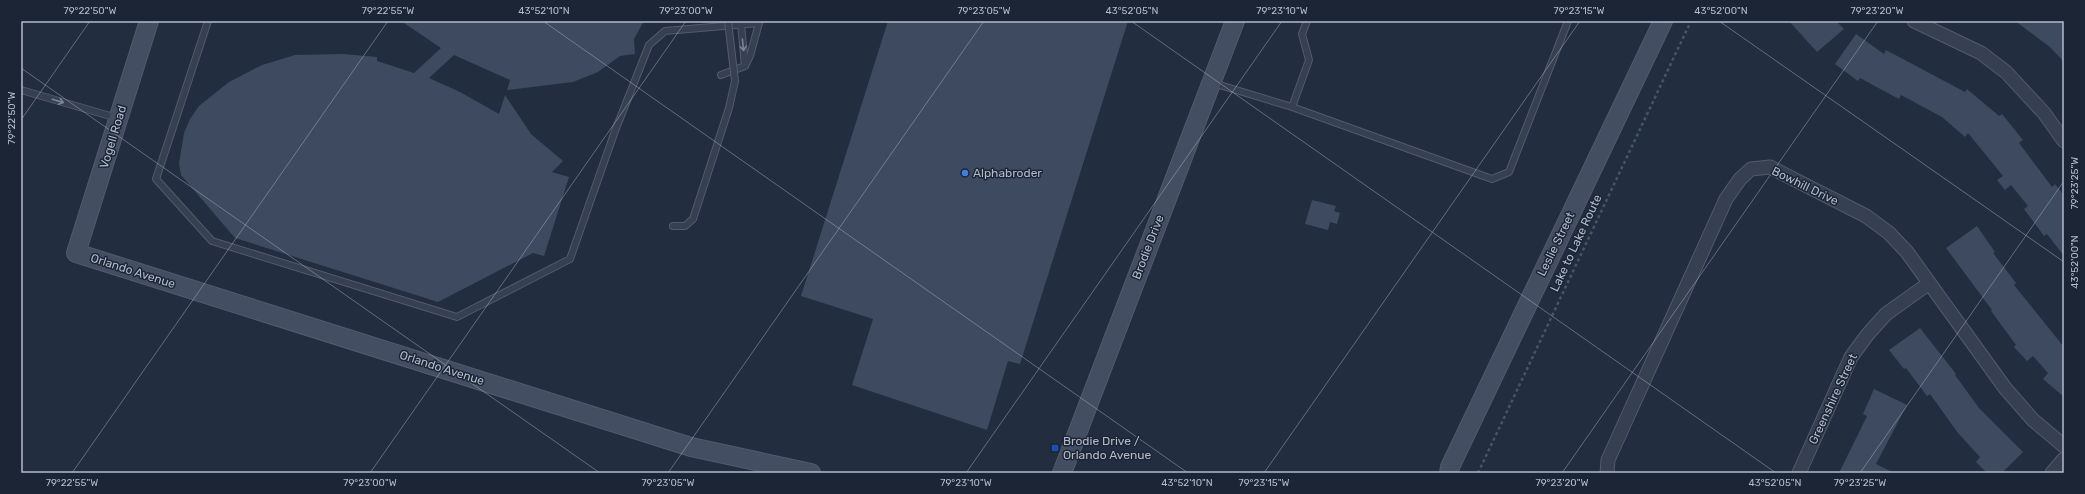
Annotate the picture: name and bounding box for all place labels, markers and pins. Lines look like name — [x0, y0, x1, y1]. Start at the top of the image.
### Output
place label: Alphabroder — [973, 166, 1042, 180]
marker: Alphabroder — [960, 168, 970, 178]
place label: Brodie Drive / Orlando Avenue — [1063, 434, 1151, 462]
marker: Brodie Drive / Orlando Avenue — [1050, 443, 1060, 453]

